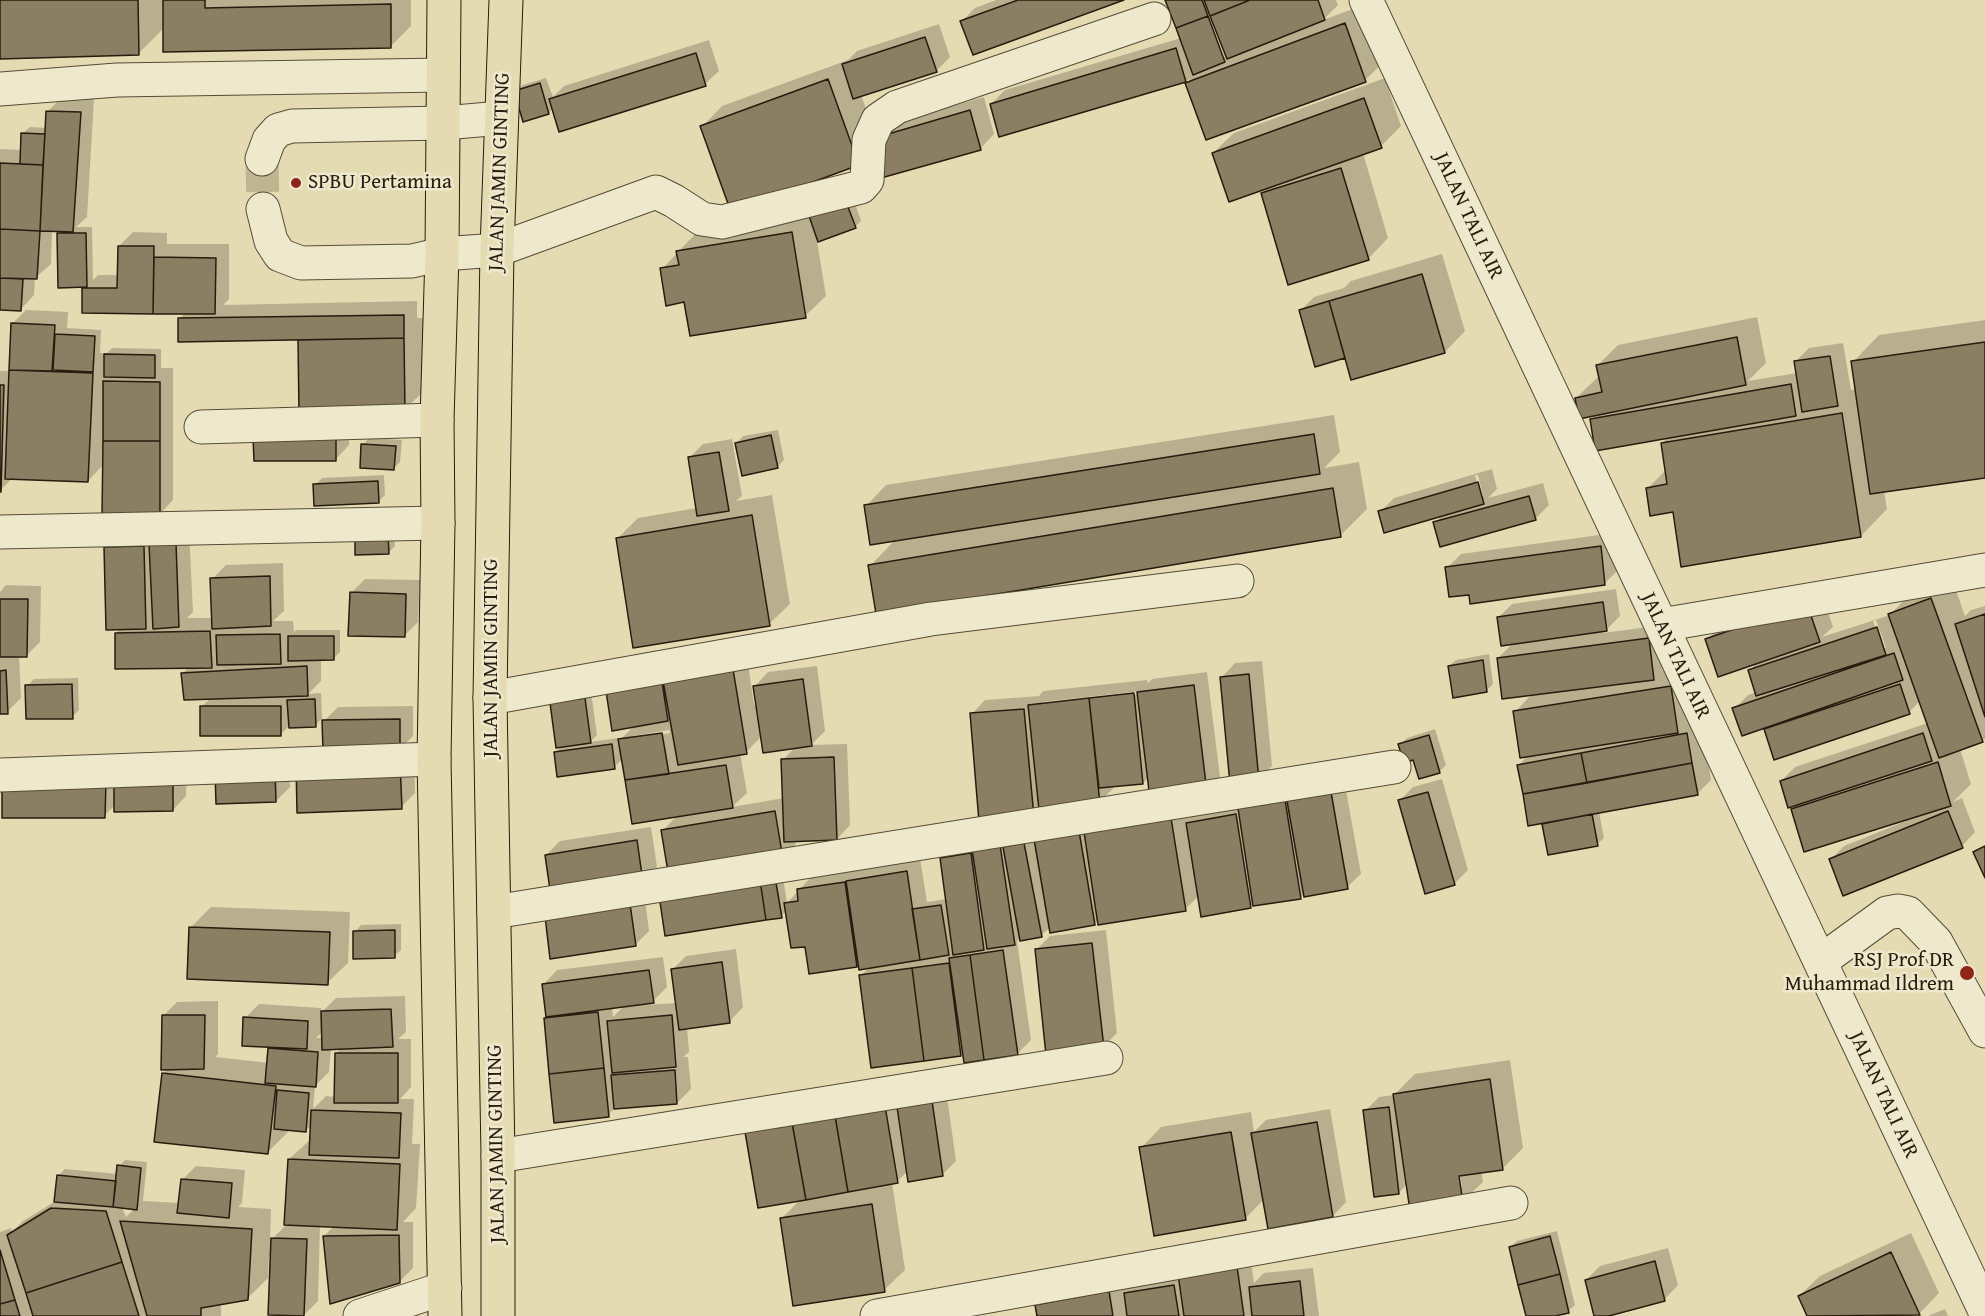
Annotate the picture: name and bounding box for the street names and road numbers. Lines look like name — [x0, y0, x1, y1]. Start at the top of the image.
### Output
street label: JALAN JAMIN GINTING — [484, 72, 516, 272]
street label: JALAN TALI AIR — [1428, 149, 1508, 283]
street label: JALAN JAMIN GINTING — [479, 559, 505, 757]
street label: JALAN TALI AIR — [1635, 589, 1715, 723]
street label: JALAN TALI AIR — [1843, 1028, 1923, 1162]
street label: JALAN JAMIN GINTING — [483, 1044, 511, 1244]

